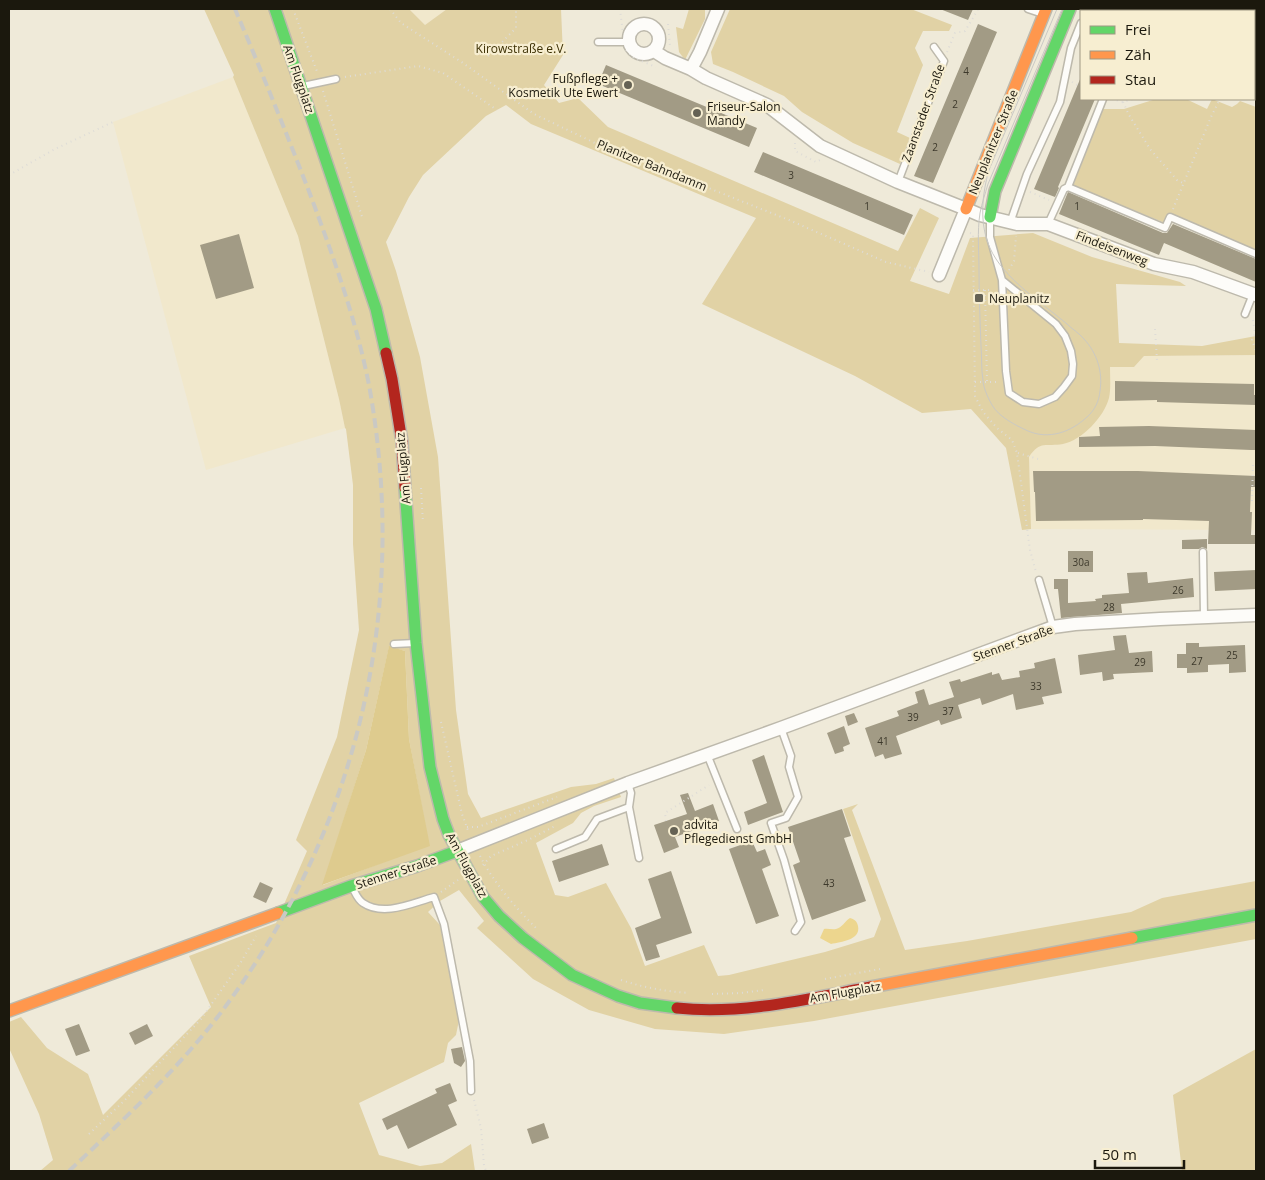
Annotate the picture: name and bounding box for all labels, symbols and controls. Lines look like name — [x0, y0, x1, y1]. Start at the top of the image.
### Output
legend — [1080, 10, 1255, 100]
text: Frei — [1125, 19, 1151, 39]
park label: Kirowstraße e.V. — [476, 40, 566, 57]
street label: Am Flugplatz — [279, 42, 319, 116]
text: Zäh — [1125, 44, 1151, 64]
street label: Zaanstader Straße — [897, 61, 949, 164]
house number: 4 — [963, 64, 969, 78]
text: Stau — [1125, 69, 1156, 89]
place label: Fußpflege + Kosmetik Ute Ewert — [508, 70, 618, 101]
marker: Fußpflege + Kosmetik Ute Ewert — [622, 79, 634, 91]
street label: Neuplanitzer Straße — [964, 87, 1022, 197]
house number: 2 — [952, 97, 958, 111]
place label: Friseur-Salon Mandy — [707, 98, 781, 129]
marker: Friseur-Salon Mandy — [691, 107, 703, 119]
street label: Planitzer Bahndamm — [594, 135, 710, 195]
house number: 2 — [932, 140, 938, 154]
house number: 3 — [788, 168, 794, 182]
house number: 1 — [864, 199, 870, 213]
house number: 1 — [1074, 199, 1080, 213]
street label: Findeisenweg — [1073, 226, 1151, 270]
place label: Neuplanitz — [989, 290, 1050, 307]
marker: Neuplanitz — [973, 292, 985, 304]
street label: Am Flugplatz — [391, 431, 415, 505]
house number: 30a — [1073, 555, 1090, 569]
house number: 26 — [1172, 583, 1184, 597]
house number: 28 — [1103, 600, 1115, 614]
street label: Stenner Straße — [971, 621, 1055, 665]
house number: 25 — [1226, 648, 1238, 662]
house number: 27 — [1191, 654, 1203, 668]
house number: 29 — [1134, 655, 1146, 669]
house number: 33 — [1030, 679, 1042, 693]
house number: 37 — [942, 704, 954, 718]
house number: 39 — [907, 710, 919, 724]
house number: 41 — [877, 734, 889, 748]
place label: advita Pflegedienst GmbH — [684, 816, 792, 847]
marker: advita Pflegedienst GmbH — [668, 825, 680, 837]
street label: Am Flugplatz — [442, 829, 492, 901]
street label: Stenner Straße — [354, 851, 439, 893]
house number: 43 — [823, 876, 835, 890]
street label: Am Flugplatz — [808, 977, 882, 1007]
scale bar — [1095, 1138, 1184, 1170]
text: 50 m — [1102, 1144, 1137, 1164]

